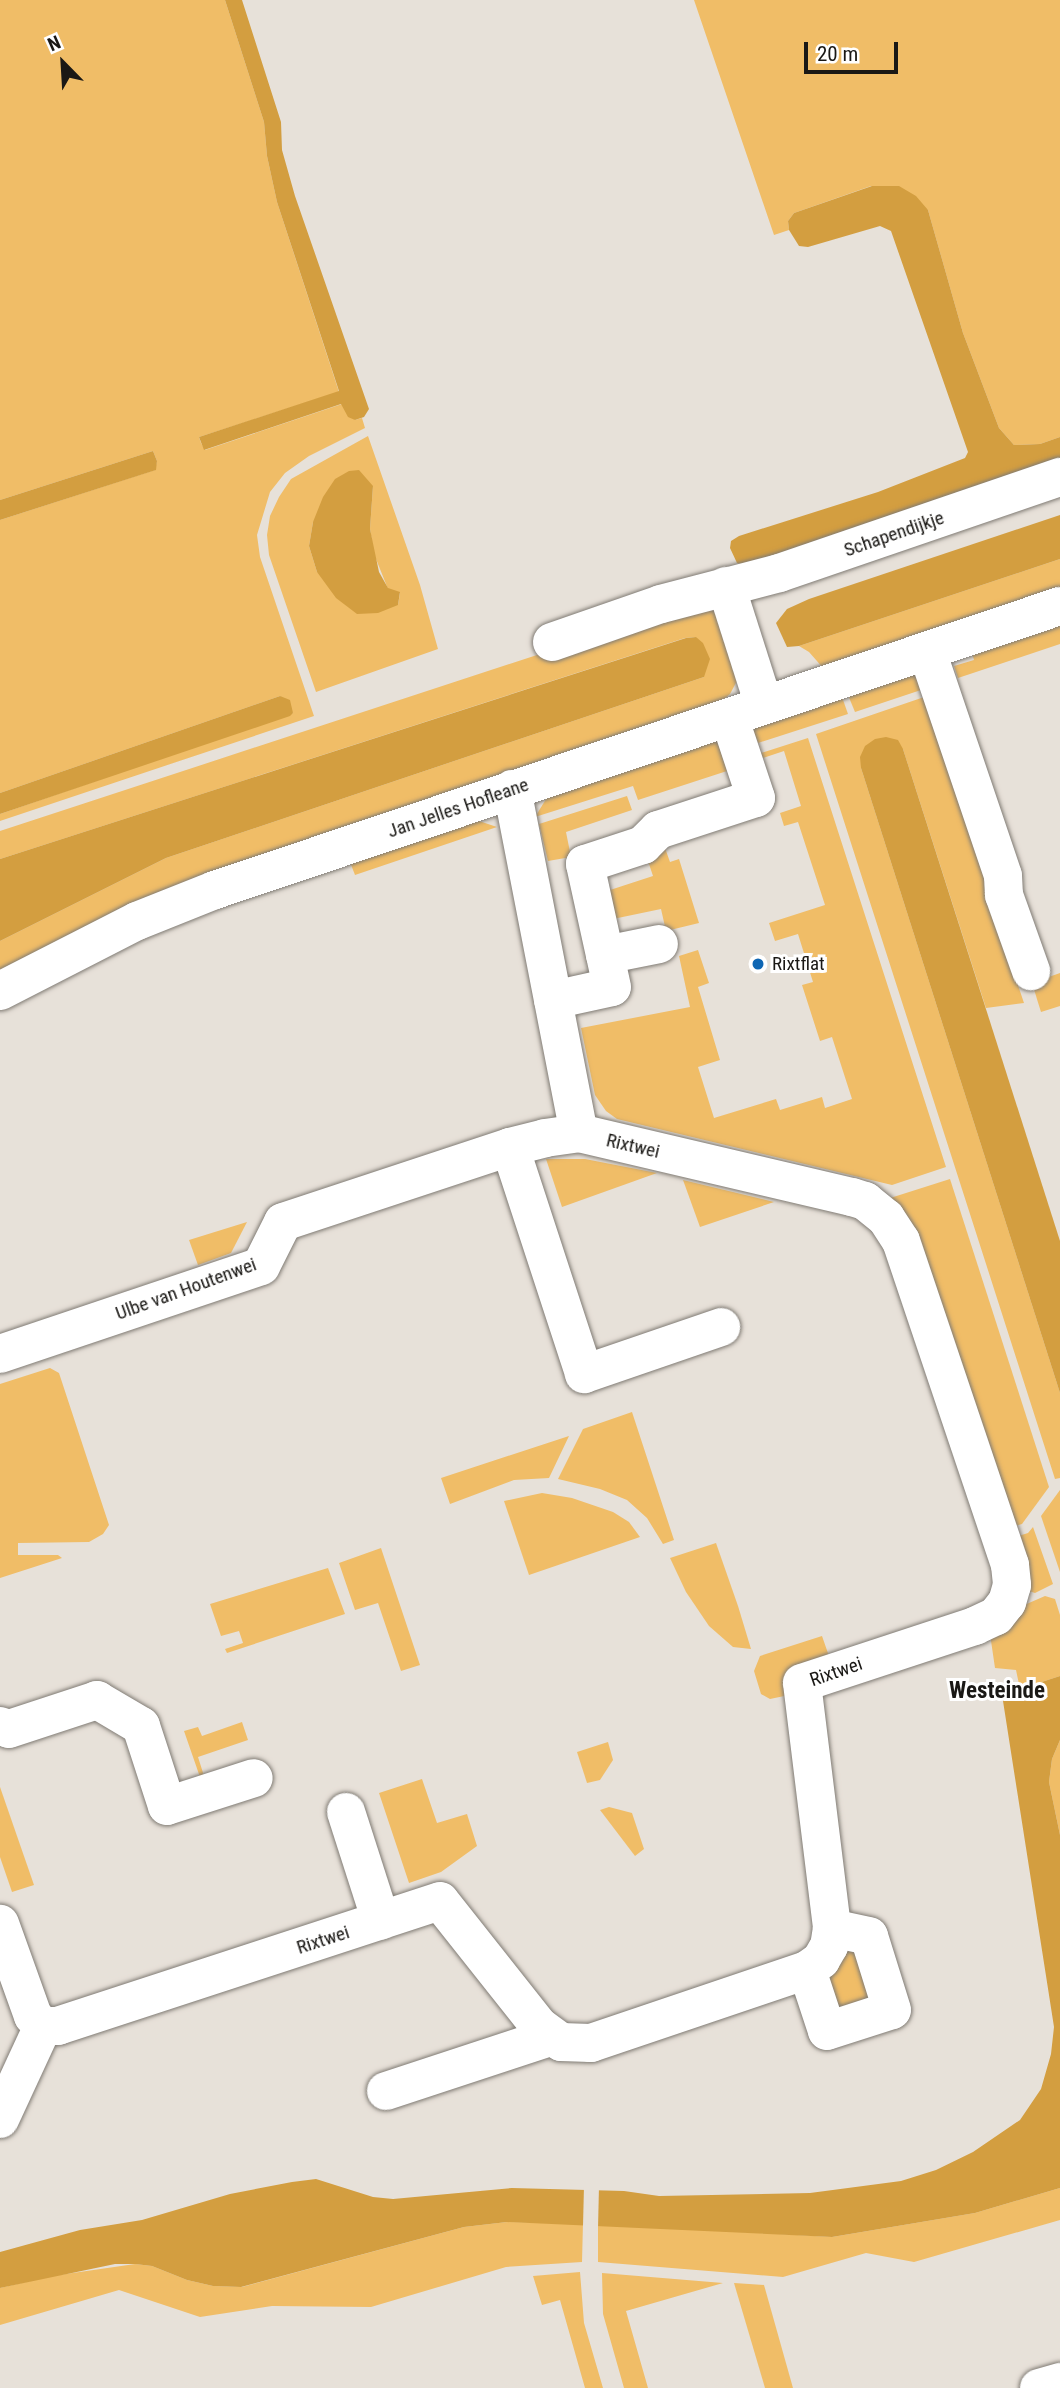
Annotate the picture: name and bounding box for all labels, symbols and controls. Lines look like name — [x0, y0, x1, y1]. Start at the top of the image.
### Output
north arrow — [28, 28, 98, 98]
scale bar — [808, 28, 902, 72]
text: N — [44, 30, 64, 56]
text: 20 m — [817, 42, 858, 66]
street label: Schapendijkje — [841, 506, 947, 562]
street label: Jan Jelles Hofleane — [385, 773, 531, 843]
place label: Rixtflat — [772, 953, 825, 975]
marker: Rixtflat — [750, 956, 766, 972]
street label: Rixtwei — [604, 1129, 662, 1163]
street label: Ulbe van Houtenwei — [112, 1253, 260, 1325]
street label: Rixtwei — [807, 1652, 865, 1692]
district label: Westeinde — [949, 1677, 1045, 1705]
street label: Rixtwei — [294, 1921, 352, 1959]

